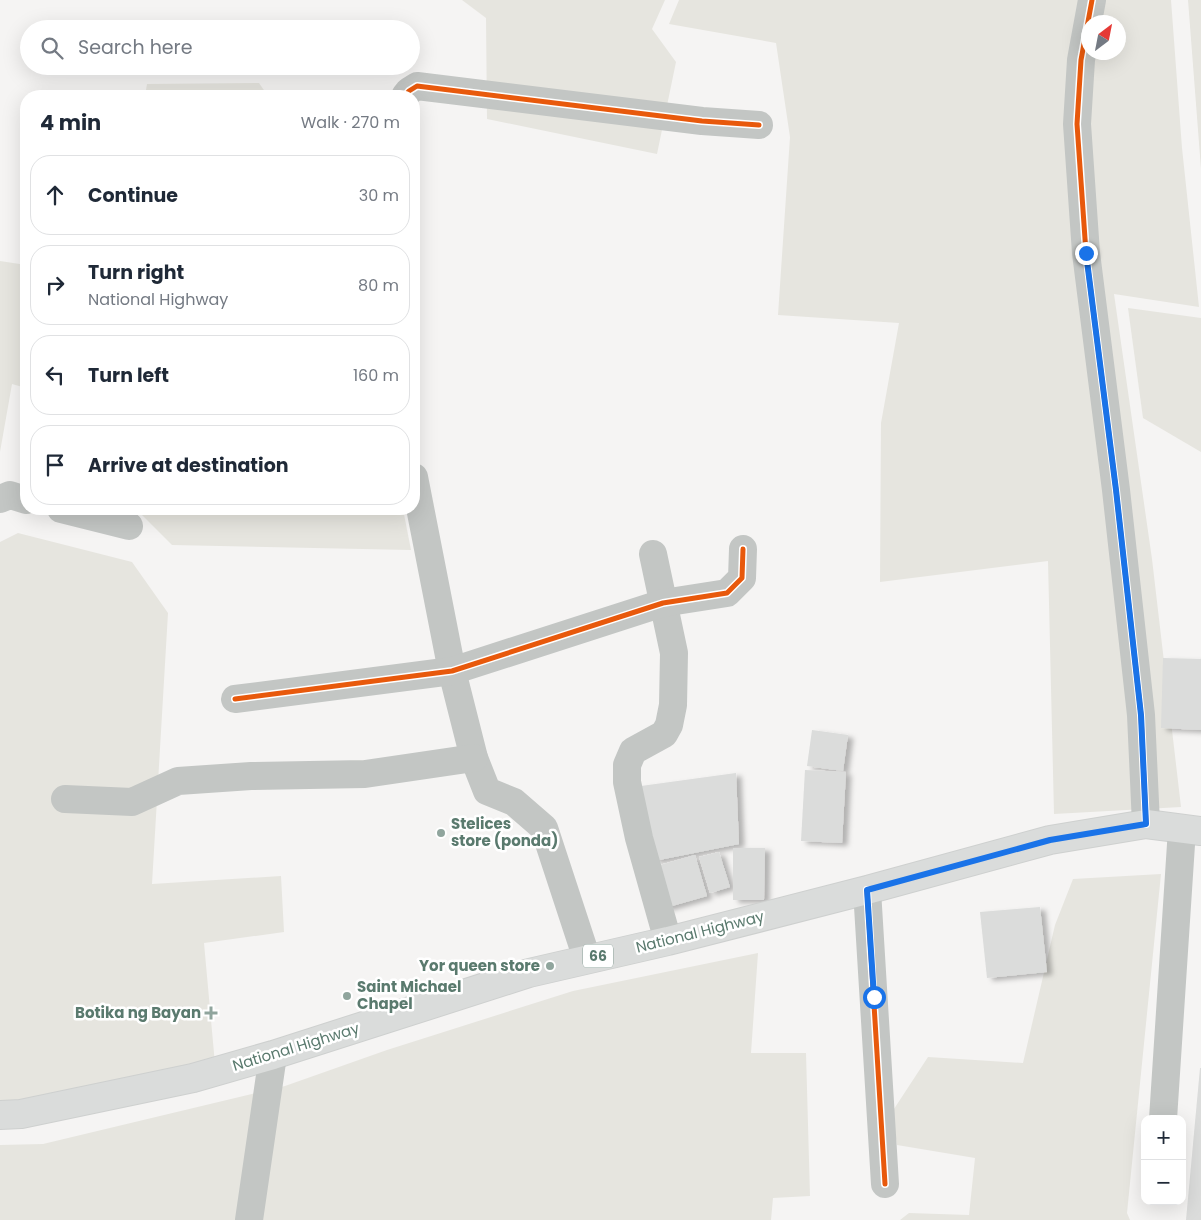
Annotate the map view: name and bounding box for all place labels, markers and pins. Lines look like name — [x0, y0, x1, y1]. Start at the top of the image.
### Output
place label: Stelices store (ponda) — [451, 813, 558, 851]
marker: Stelices store (ponda) — [435, 827, 447, 839]
place label: Yor queen store — [419, 955, 540, 976]
marker: Yor queen store — [544, 960, 556, 972]
place label: Saint Michael Chapel — [357, 976, 461, 1014]
marker: Saint Michael Chapel — [341, 990, 353, 1002]
place label: Botika ng Bayan — [75, 1002, 201, 1023]
marker: Botika ng Bayan — [205, 1007, 217, 1019]

